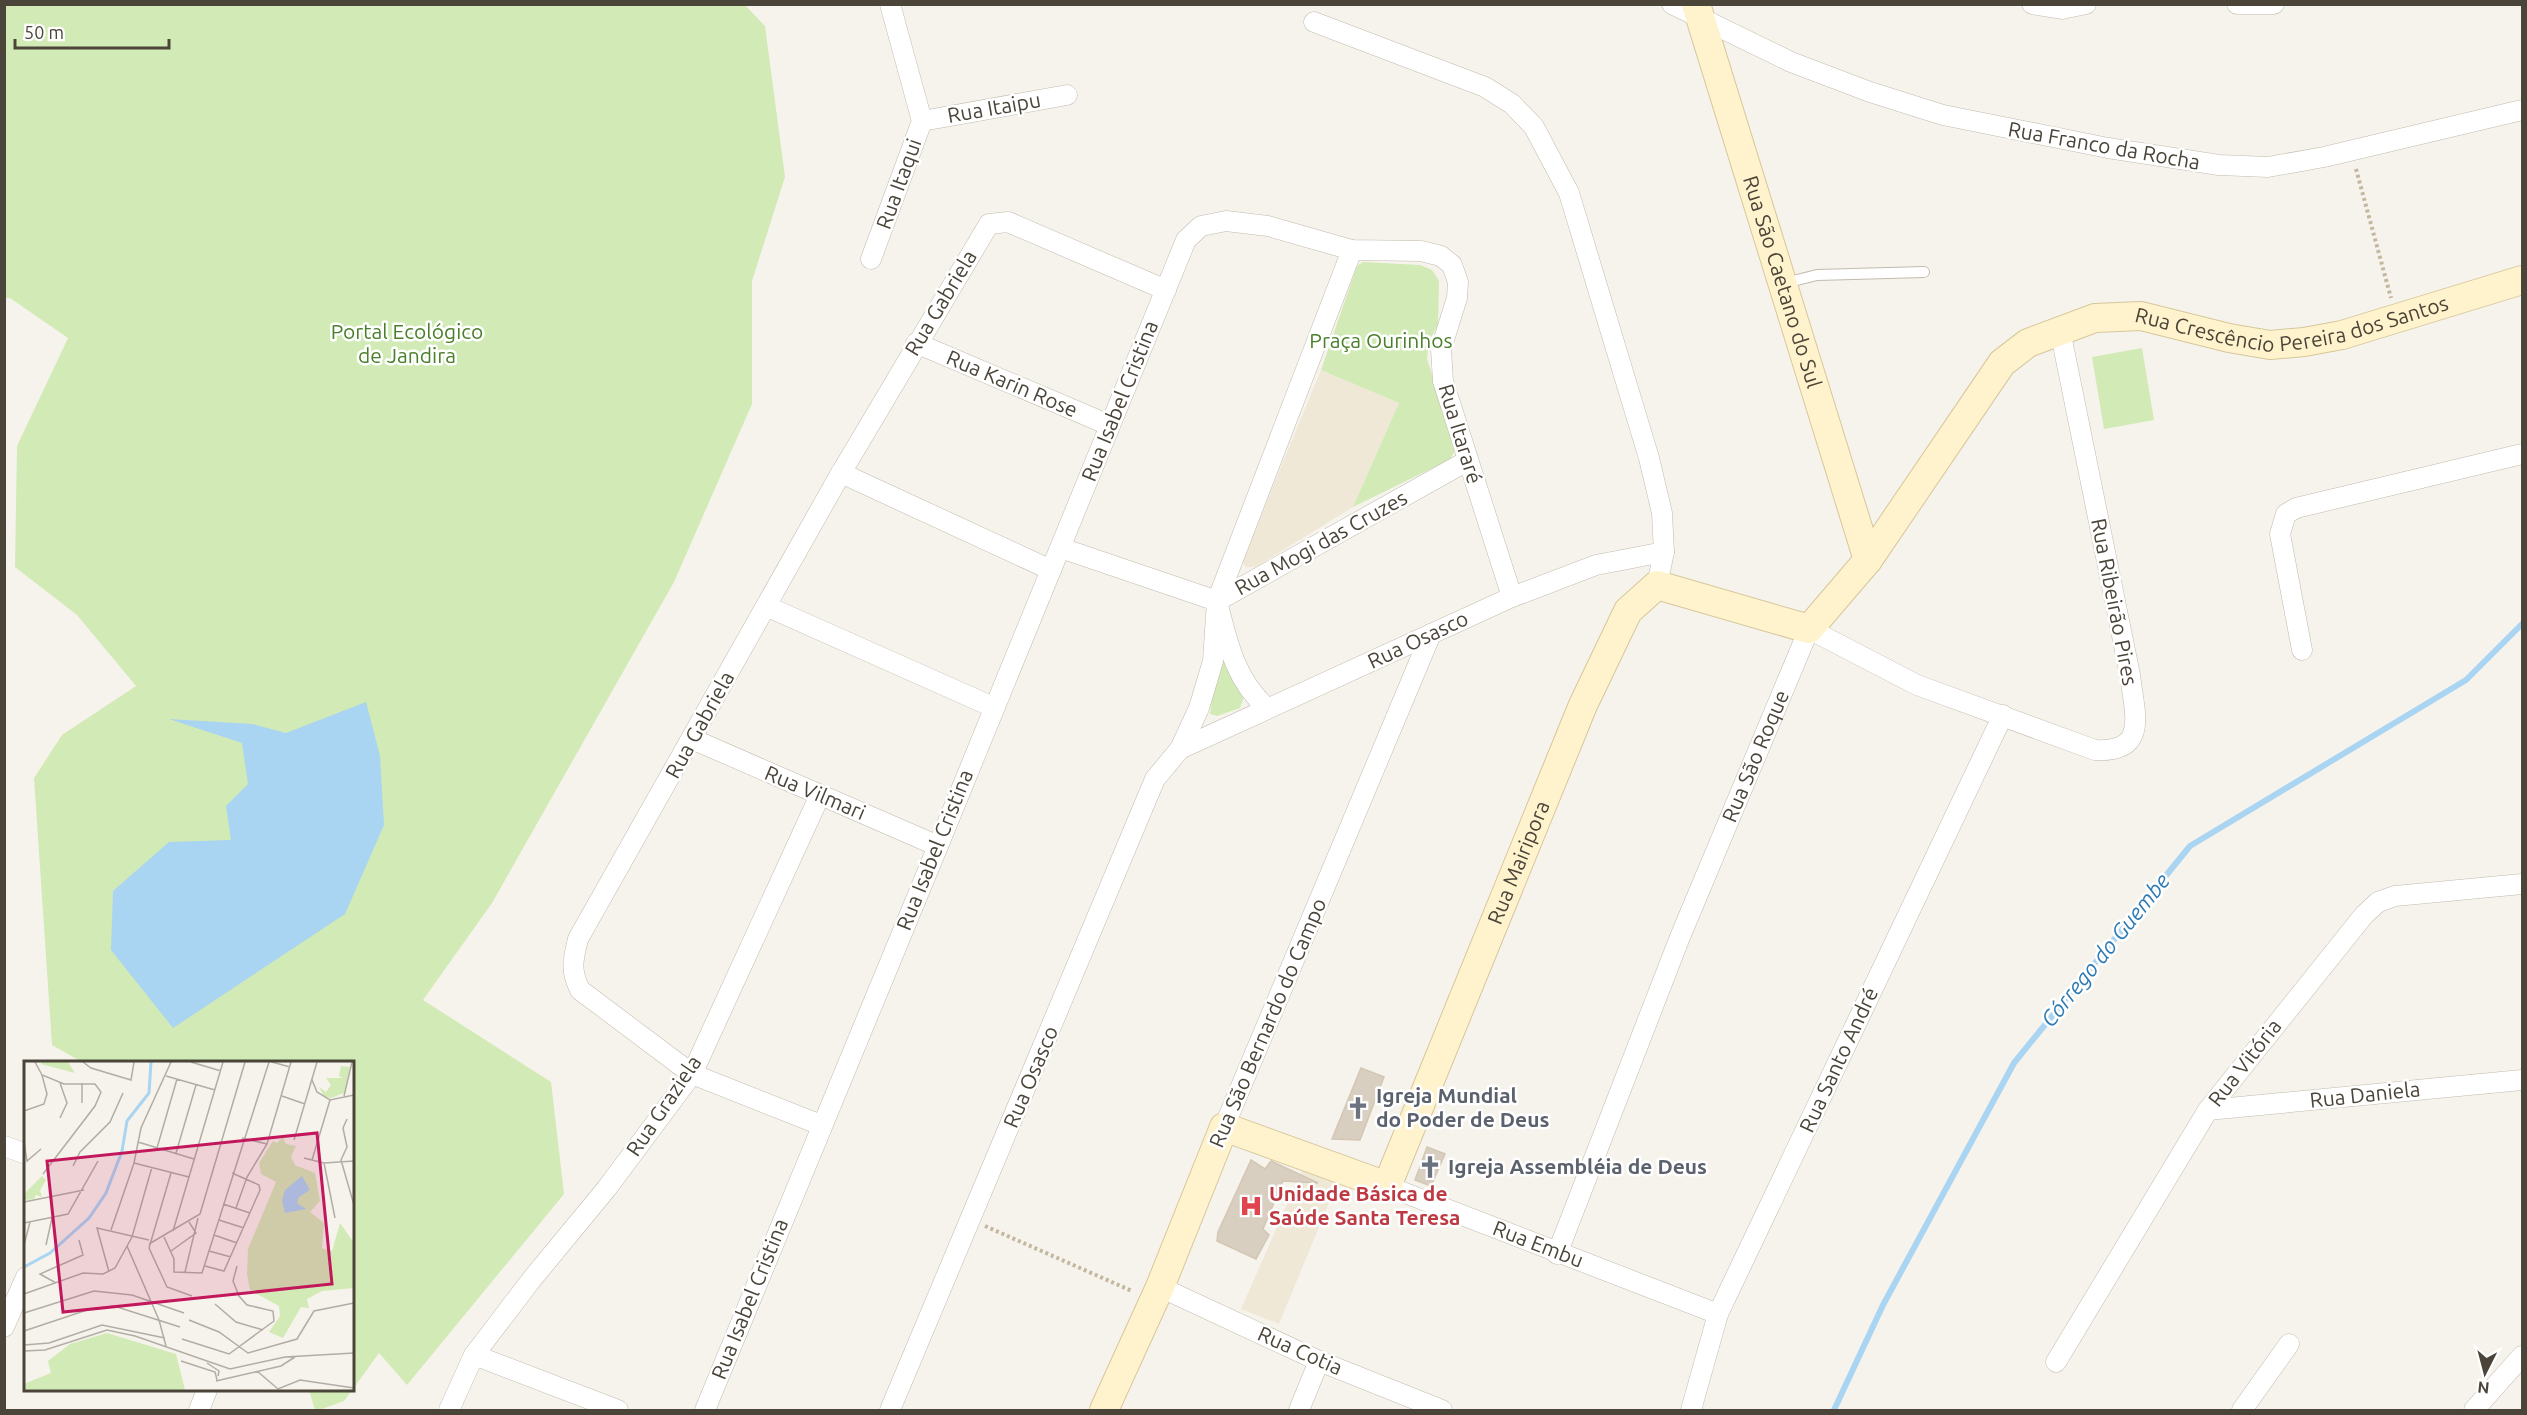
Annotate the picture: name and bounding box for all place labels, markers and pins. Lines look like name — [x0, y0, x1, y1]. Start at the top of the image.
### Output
place label: Igreja Mundial do Poder de Deus — [1376, 1083, 1549, 1131]
church icon: Igreja Mundial do Poder de Deus — [1345, 1095, 1371, 1121]
church icon: Igreja Assembléia de Deus — [1417, 1154, 1443, 1180]
place label: Igreja Assembléia de Deus — [1448, 1154, 1707, 1178]
place label: Unidade Básica de Saúde Santa Teresa — [1269, 1181, 1461, 1229]
hospital icon: Unidade Básica de Saúde Santa Teresa — [1238, 1193, 1264, 1219]

